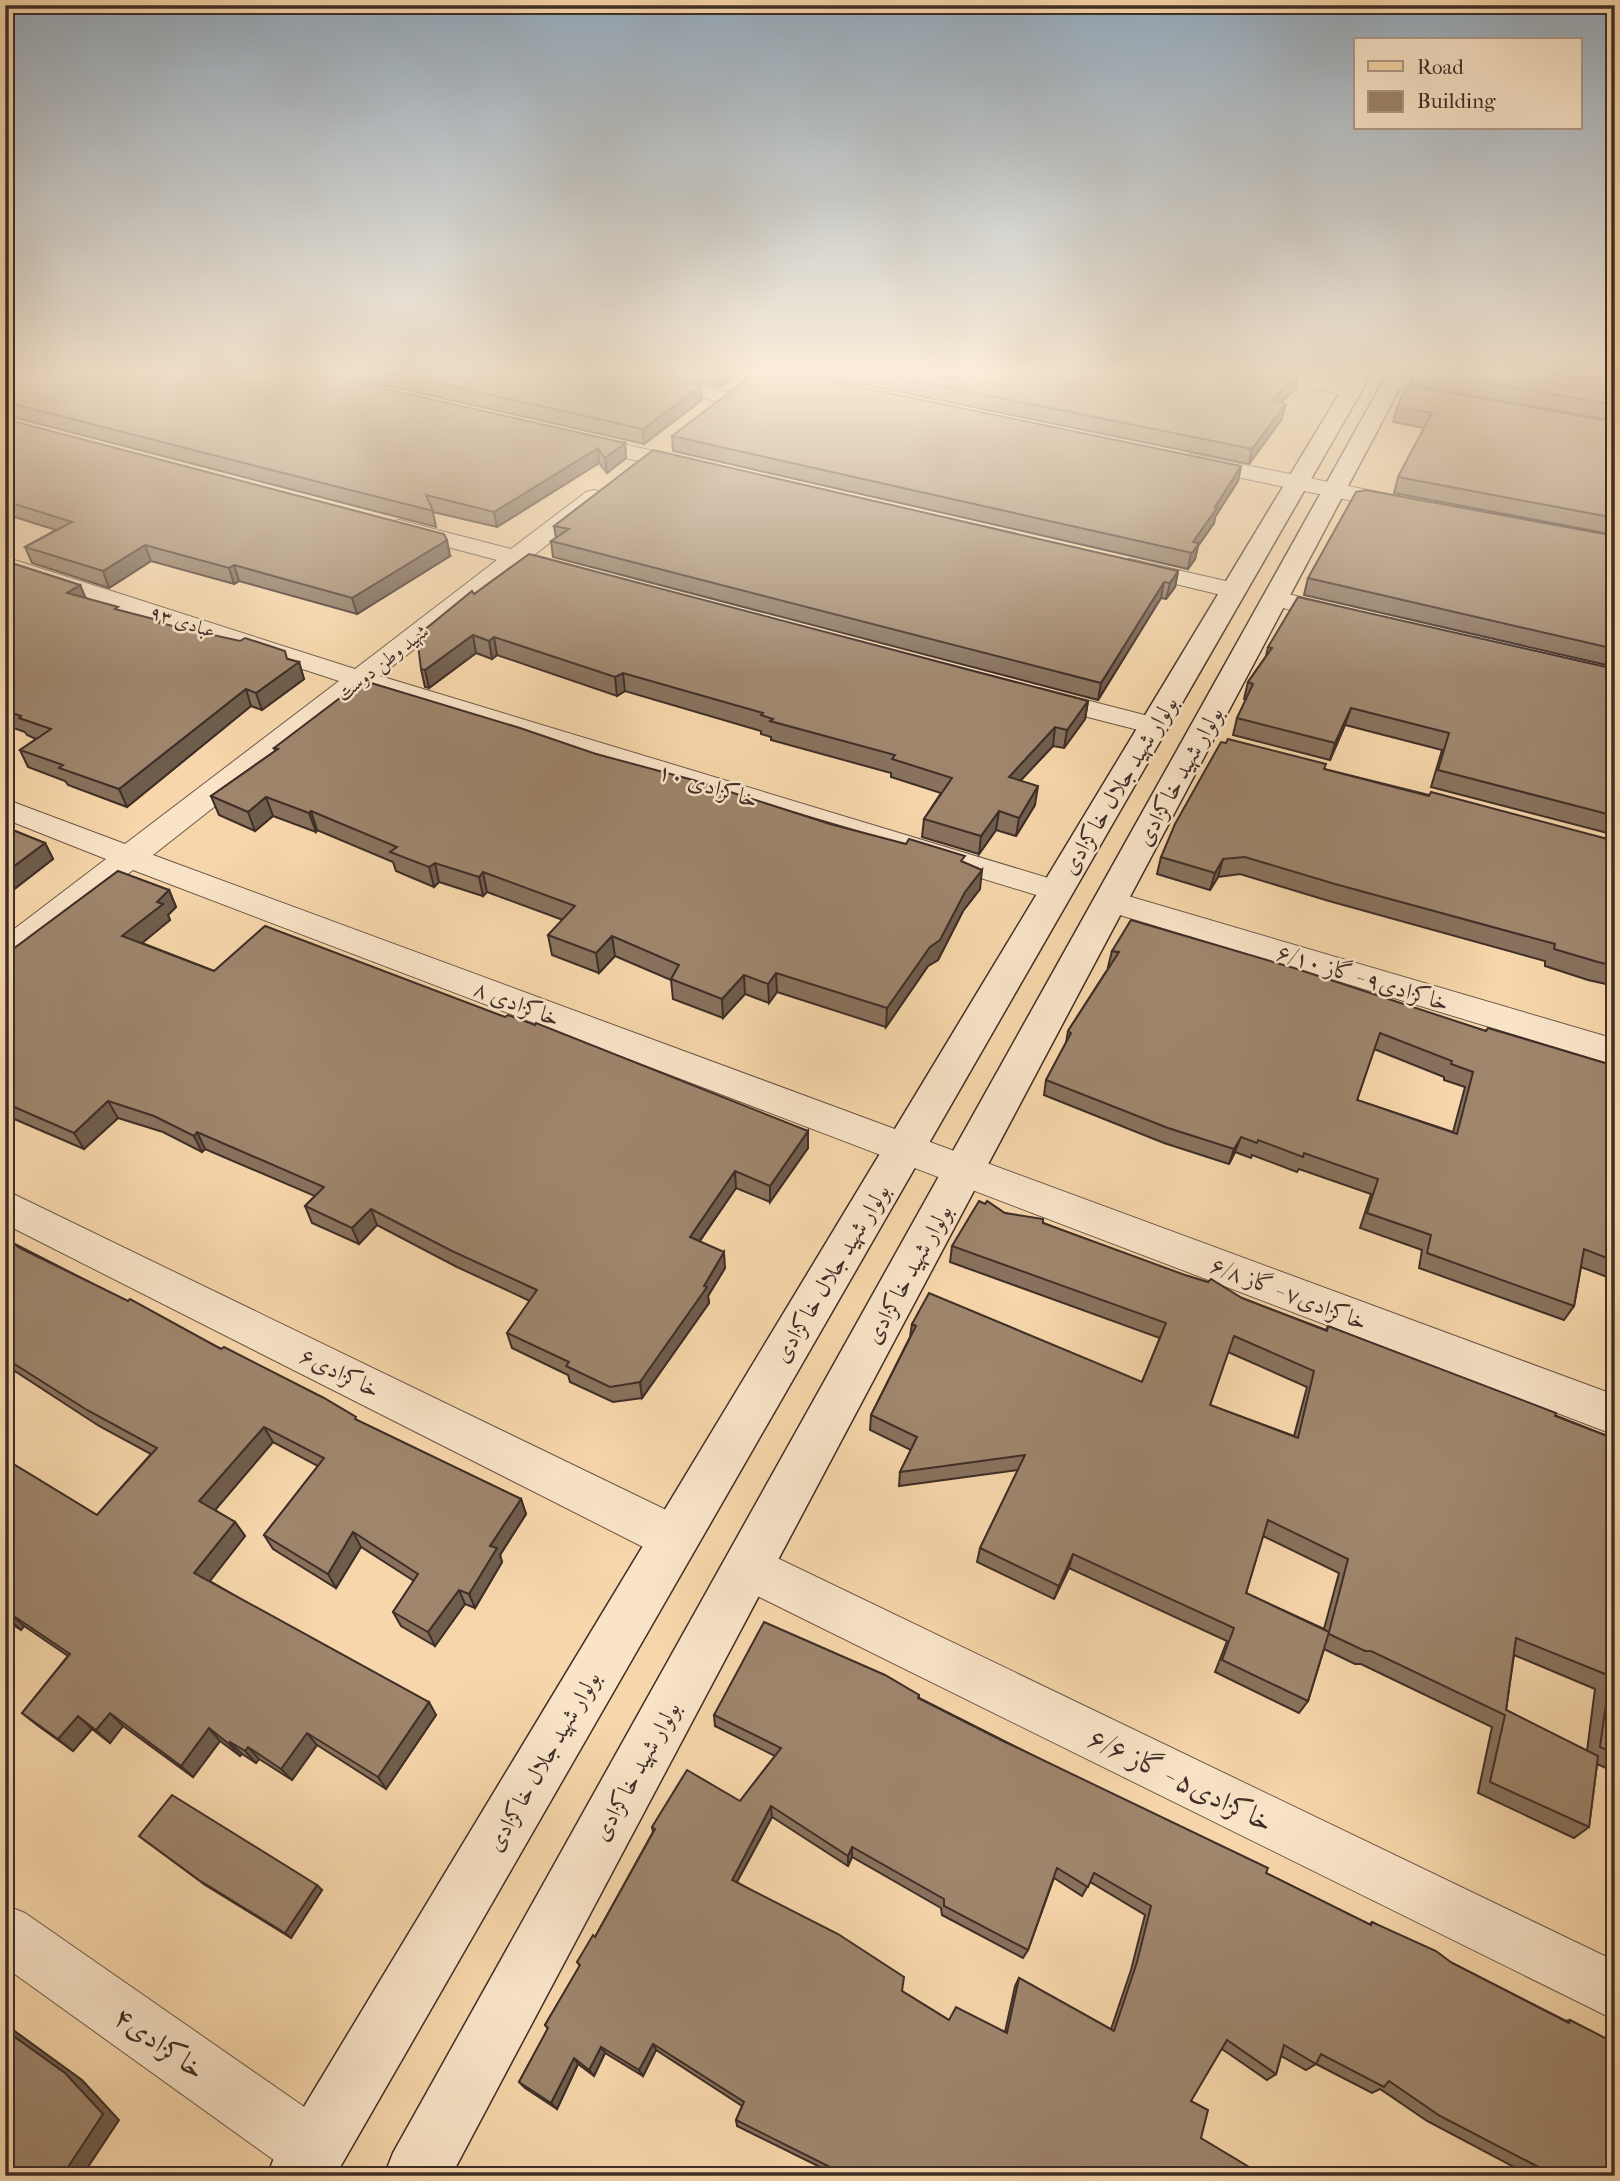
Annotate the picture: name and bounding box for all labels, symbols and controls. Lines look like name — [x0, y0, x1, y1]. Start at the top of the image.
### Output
legend — [1354, 38, 1582, 130]
text: Road — [1417, 55, 1464, 79]
text: Building — [1417, 89, 1496, 113]
street label: عبادی ۹۳ — [147, 601, 218, 643]
street label: شهید وطن دوست — [332, 620, 434, 707]
street label: بولوار شهید جلال خاکزادی — [1055, 691, 1184, 880]
street label: بولوار شهید خاکزادی — [1130, 702, 1230, 851]
street label: خاکزادی ۱۰ — [654, 757, 761, 813]
street label: خاکزادی۹ - گاز ۶/۱۰ — [1273, 937, 1453, 1017]
street label: خاکزادی ۸ — [470, 975, 564, 1032]
street label: بولوار شهید جلال خاکزادی — [767, 1179, 896, 1368]
street label: بولوار شهید خاکزادی — [859, 1200, 959, 1349]
street label: خاکزادی۷ - گاز ۶/۸ — [1207, 1250, 1371, 1336]
street label: خاکزادی۶ — [296, 1342, 384, 1403]
street label: بولوار شهید جلال خاکزادی — [481, 1666, 607, 1857]
street label: بولوار شهید خاکزادی — [587, 1697, 687, 1846]
street label: خاکزادی۵ - گاز ۶/۶ — [1083, 1721, 1278, 1839]
street label: خاکزادی۴ — [107, 1999, 212, 2086]

